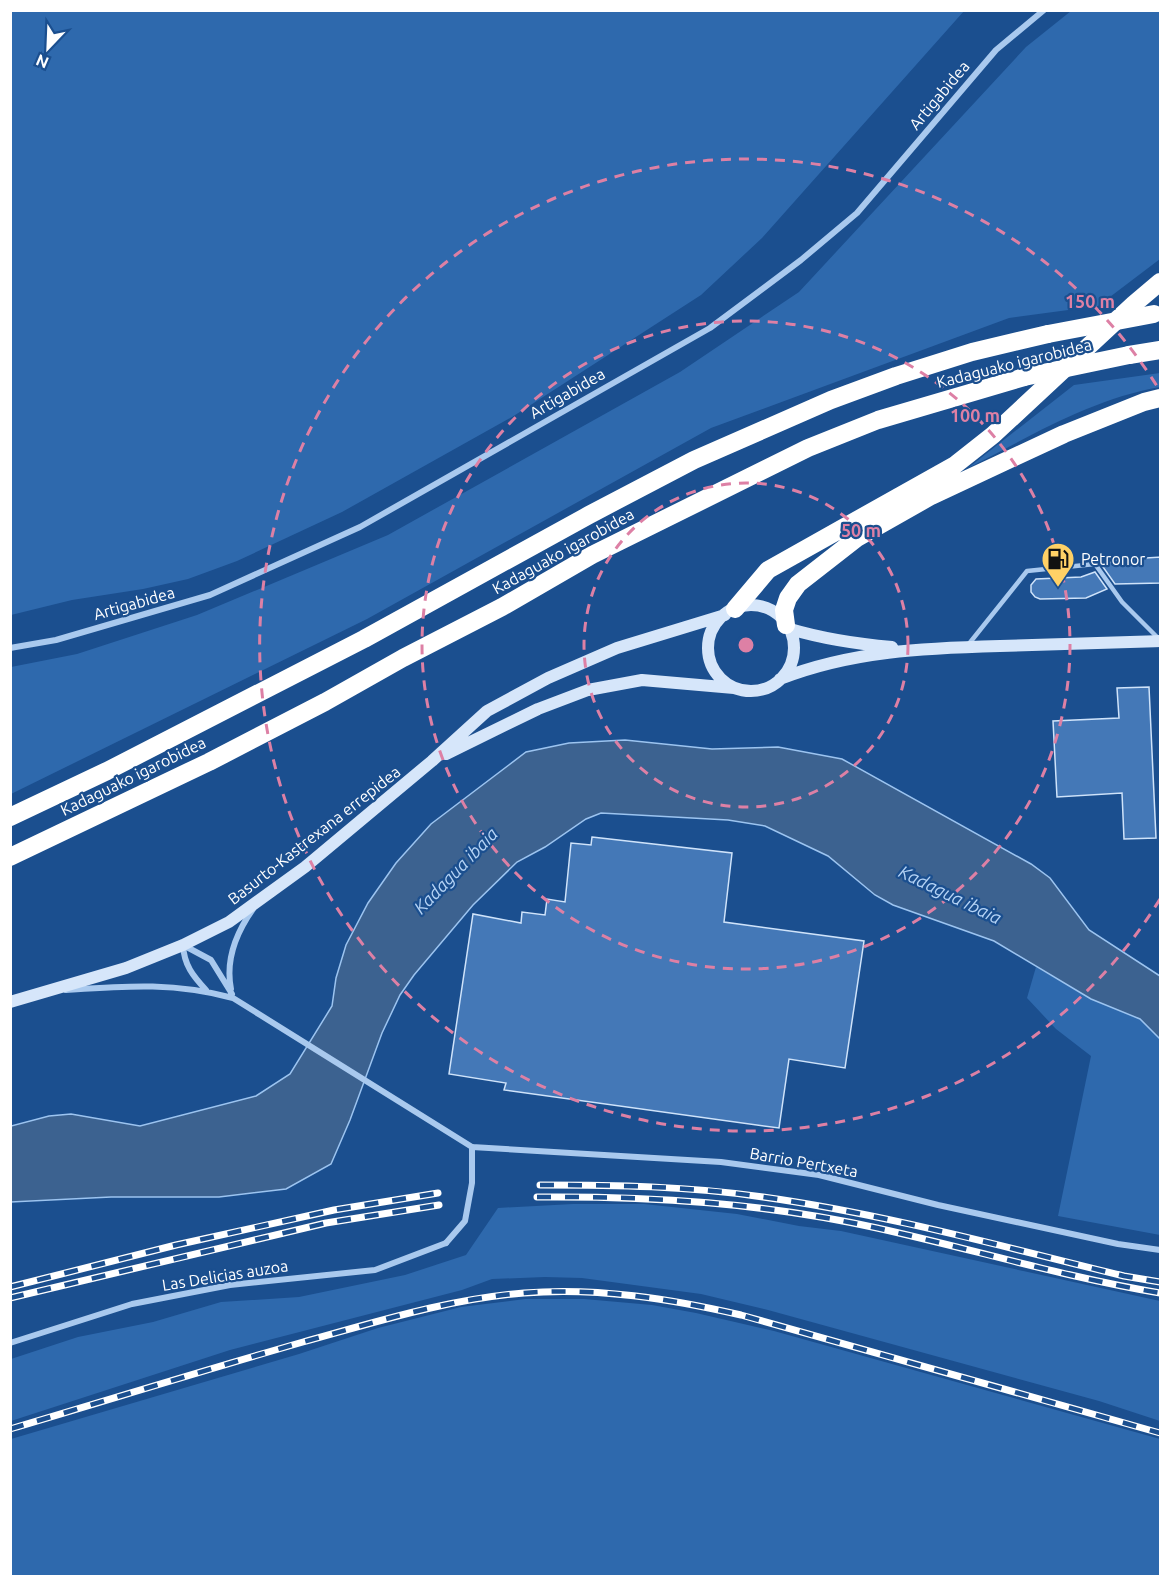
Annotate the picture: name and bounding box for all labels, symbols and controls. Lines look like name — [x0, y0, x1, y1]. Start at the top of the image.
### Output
north arrow — [18, 18, 78, 78]
text: N — [33, 51, 51, 72]
street label: Artigabidea — [905, 57, 973, 133]
text: 150 m — [1065, 291, 1115, 311]
street label: Kadaguako igarobidea — [935, 335, 1093, 391]
street label: Artigabidea — [526, 364, 608, 422]
text: 100 m — [950, 405, 1000, 425]
street label: Kadaguako igarobidea — [489, 505, 637, 597]
text: 50 m — [841, 520, 881, 540]
fuel station icon: Petronor — [1040, 541, 1076, 588]
place label: Petronor — [1081, 550, 1145, 568]
street label: Artigabidea — [91, 583, 177, 623]
centre of rings — [736, 635, 756, 655]
street label: Kadaguako igarobidea — [57, 733, 209, 819]
street label: Basurto-Kastrexana errepidea — [224, 762, 404, 908]
water label: Kadagua ibaia — [409, 823, 501, 917]
water label: Kadagua ibaia — [896, 861, 1005, 928]
street label: Barrio Pertxeta — [749, 1144, 859, 1180]
street label: Las Delicias auzoa — [161, 1256, 289, 1294]

